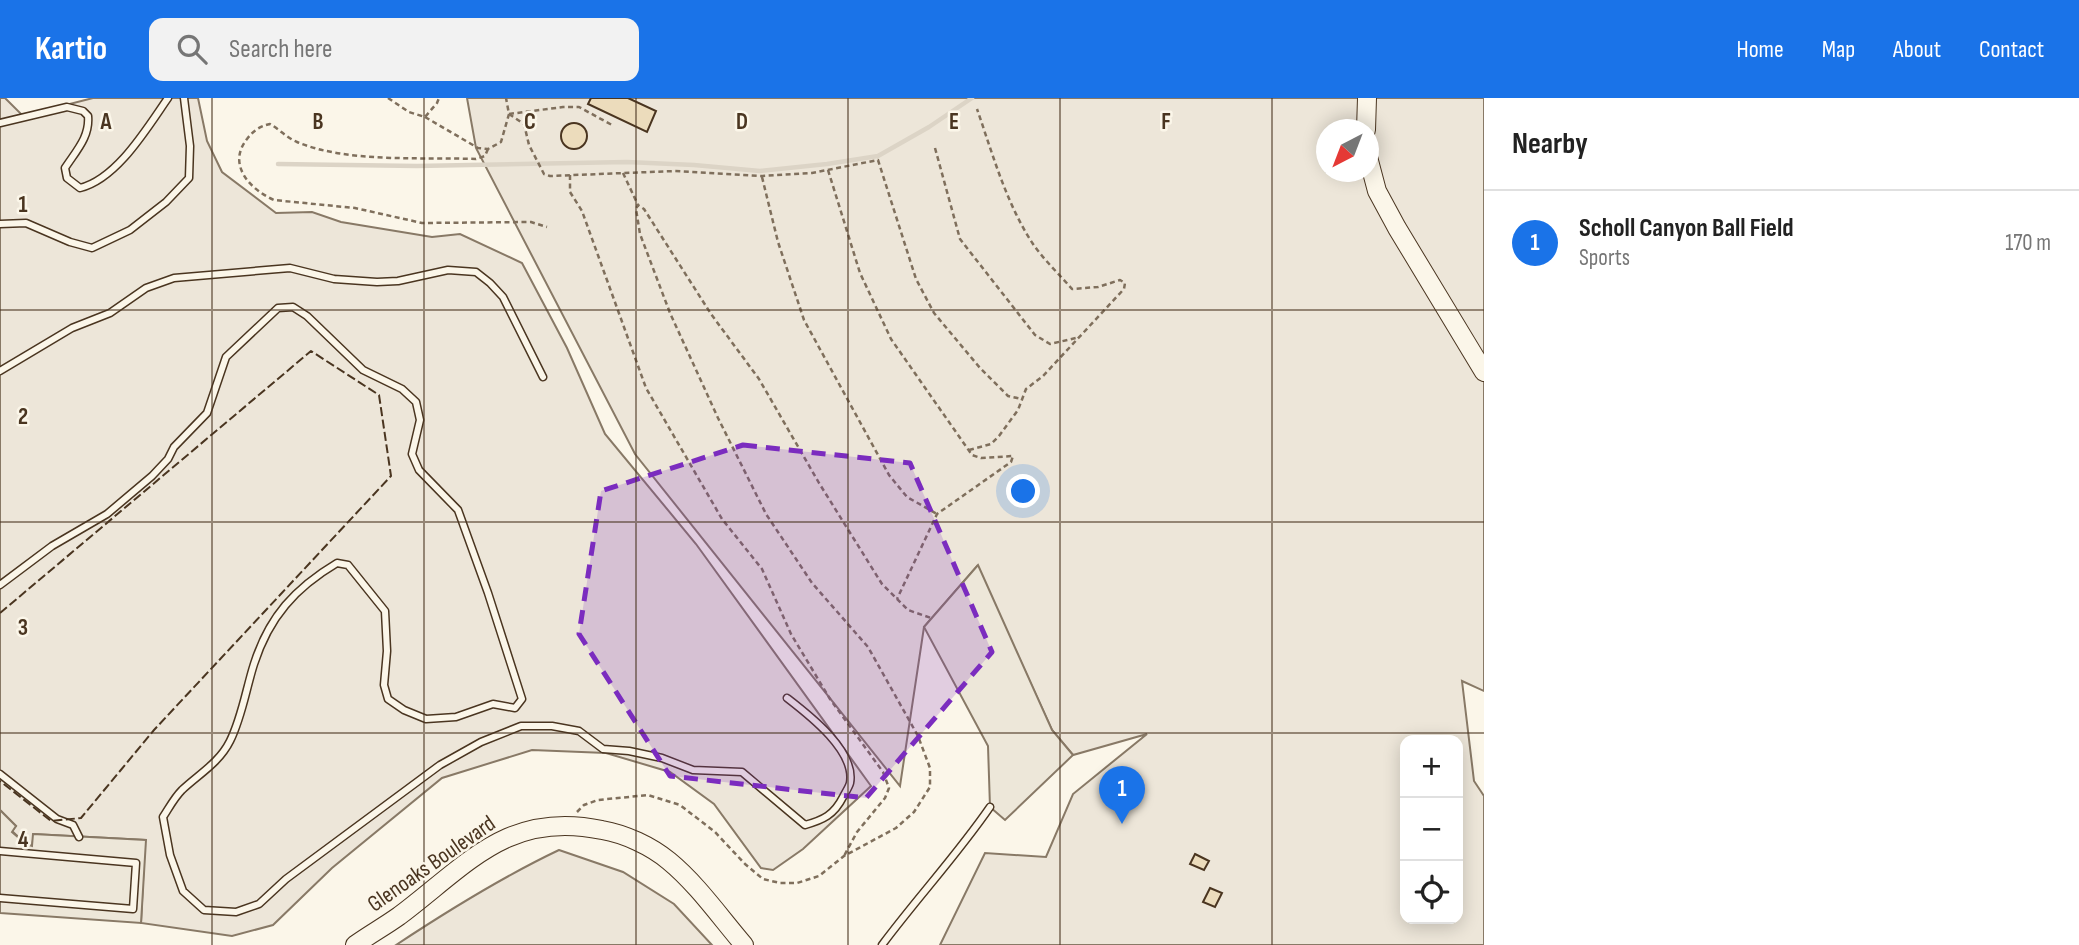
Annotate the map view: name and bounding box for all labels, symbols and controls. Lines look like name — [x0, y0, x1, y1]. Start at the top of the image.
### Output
search box — [149, 18, 639, 81]
text: Kartio — [35, 29, 107, 69]
icon: search — [173, 30, 211, 68]
text: Search here — [229, 34, 332, 65]
text: Home — [1736, 35, 1784, 64]
text: Map — [1822, 35, 1855, 64]
text: About — [1893, 35, 1941, 64]
text: Contact — [1979, 35, 2044, 64]
text: A — [100, 108, 113, 136]
text: B — [313, 108, 324, 136]
text: C — [524, 108, 536, 136]
text: D — [736, 108, 748, 136]
text: E — [949, 108, 959, 136]
text: F — [1161, 108, 1171, 136]
north arrow — [1316, 119, 1379, 182]
text: Nearby — [1512, 126, 1588, 162]
text: 1 — [18, 191, 28, 219]
text: Scholl Canyon Ball Field — [1579, 213, 1794, 244]
text: 1 — [1530, 229, 1540, 257]
text: 170 m — [2005, 229, 2051, 257]
text: Sports — [1579, 244, 1630, 272]
text: 2 — [18, 403, 28, 431]
your location — [1006, 474, 1040, 508]
text: 3 — [18, 614, 28, 642]
map controls — [1400, 735, 1463, 924]
button: + — [1400, 735, 1463, 798]
pin: 1 — [1099, 766, 1145, 824]
button: − — [1400, 798, 1463, 861]
street label: Glenoaks Boulevard — [362, 809, 501, 918]
text: 4 — [18, 826, 29, 854]
button: locate — [1400, 861, 1463, 924]

